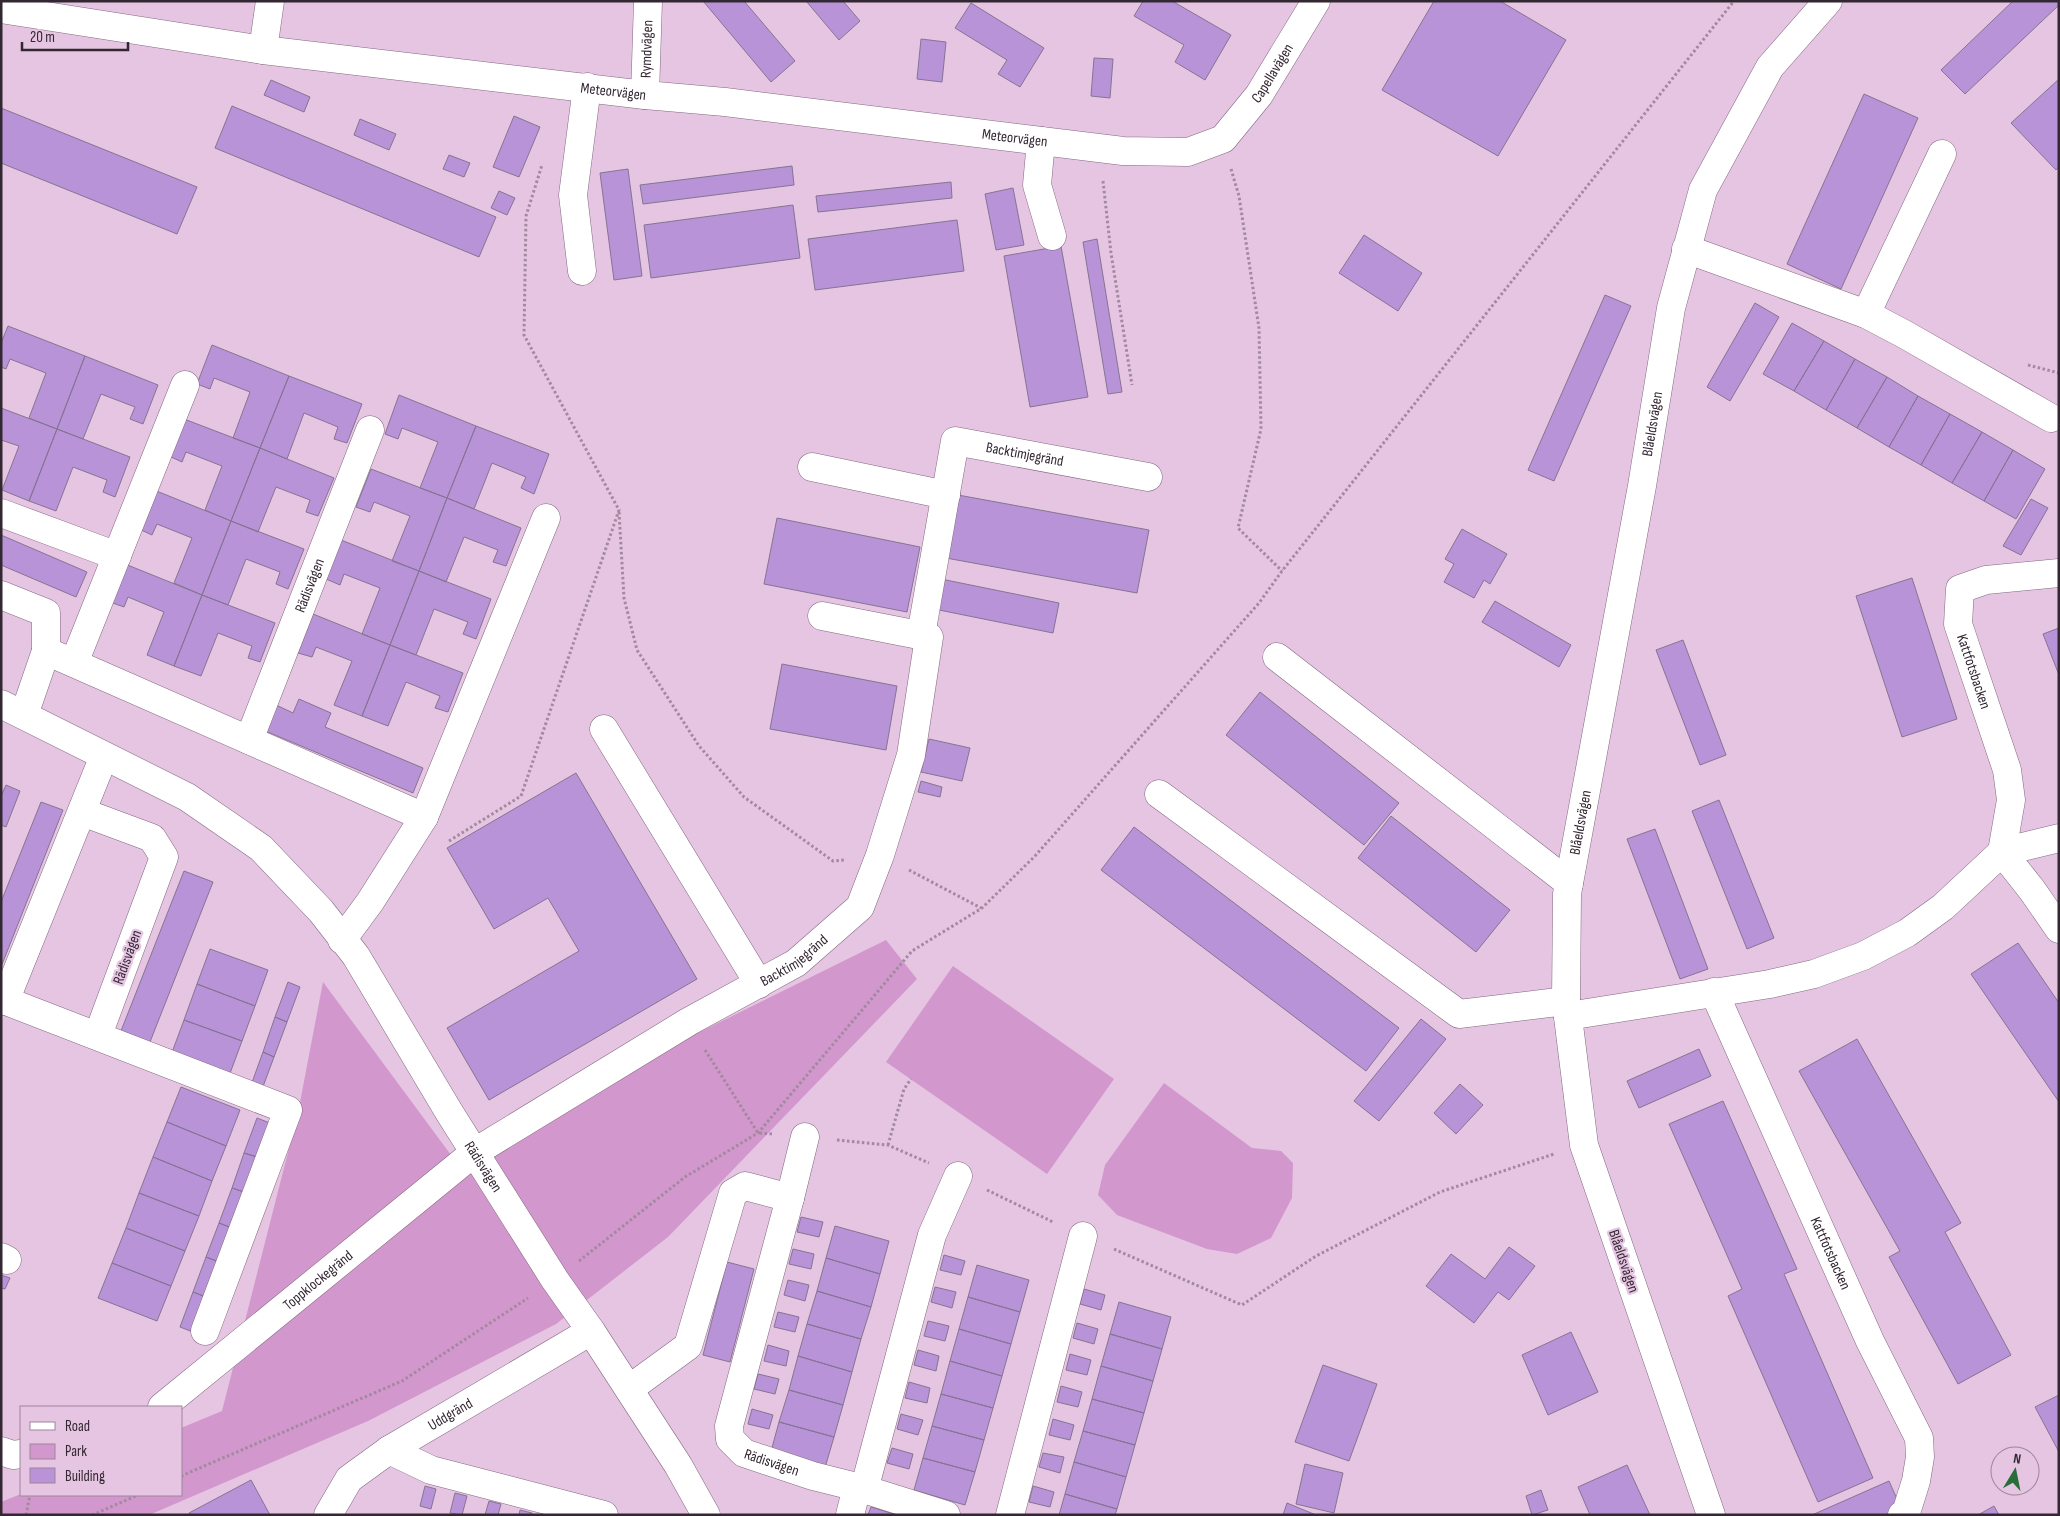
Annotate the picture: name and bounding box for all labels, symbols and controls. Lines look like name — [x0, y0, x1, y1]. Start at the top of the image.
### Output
scale bar — [22, 20, 129, 52]
street label: Rymdvägen — [637, 20, 657, 78]
text: 20 m — [30, 28, 55, 47]
street label: Capellavägen — [1247, 40, 1298, 107]
street label: Meteorvägen — [580, 78, 647, 105]
street label: Meteorvägen — [981, 125, 1048, 152]
street label: Blåeldsvägen — [1638, 390, 1667, 458]
street label: Backtimjegränd — [984, 438, 1065, 471]
street label: Rädisvägen — [291, 556, 329, 615]
street label: Kattfotsbacken — [1952, 632, 1995, 712]
street label: Blåeldsvägen — [1565, 789, 1596, 857]
street label: Rädisvägen — [109, 927, 146, 987]
street label: Backtimjegränd — [757, 931, 832, 991]
street label: Rädisvägen — [460, 1138, 506, 1196]
street label: Kattfotsbacken — [1806, 1214, 1855, 1293]
street label: Blåeldsvägen — [1604, 1227, 1643, 1295]
street label: Toppklockegränd — [279, 1246, 357, 1315]
street label: Uddgränd — [425, 1394, 476, 1435]
legend — [20, 1406, 182, 1496]
text: Road — [65, 1417, 90, 1436]
text: Park — [65, 1442, 87, 1461]
street label: Rädisvägen — [742, 1445, 801, 1481]
north arrow — [1990, 1446, 2040, 1496]
text: N — [2012, 1450, 2022, 1468]
text: Building — [65, 1467, 105, 1486]

